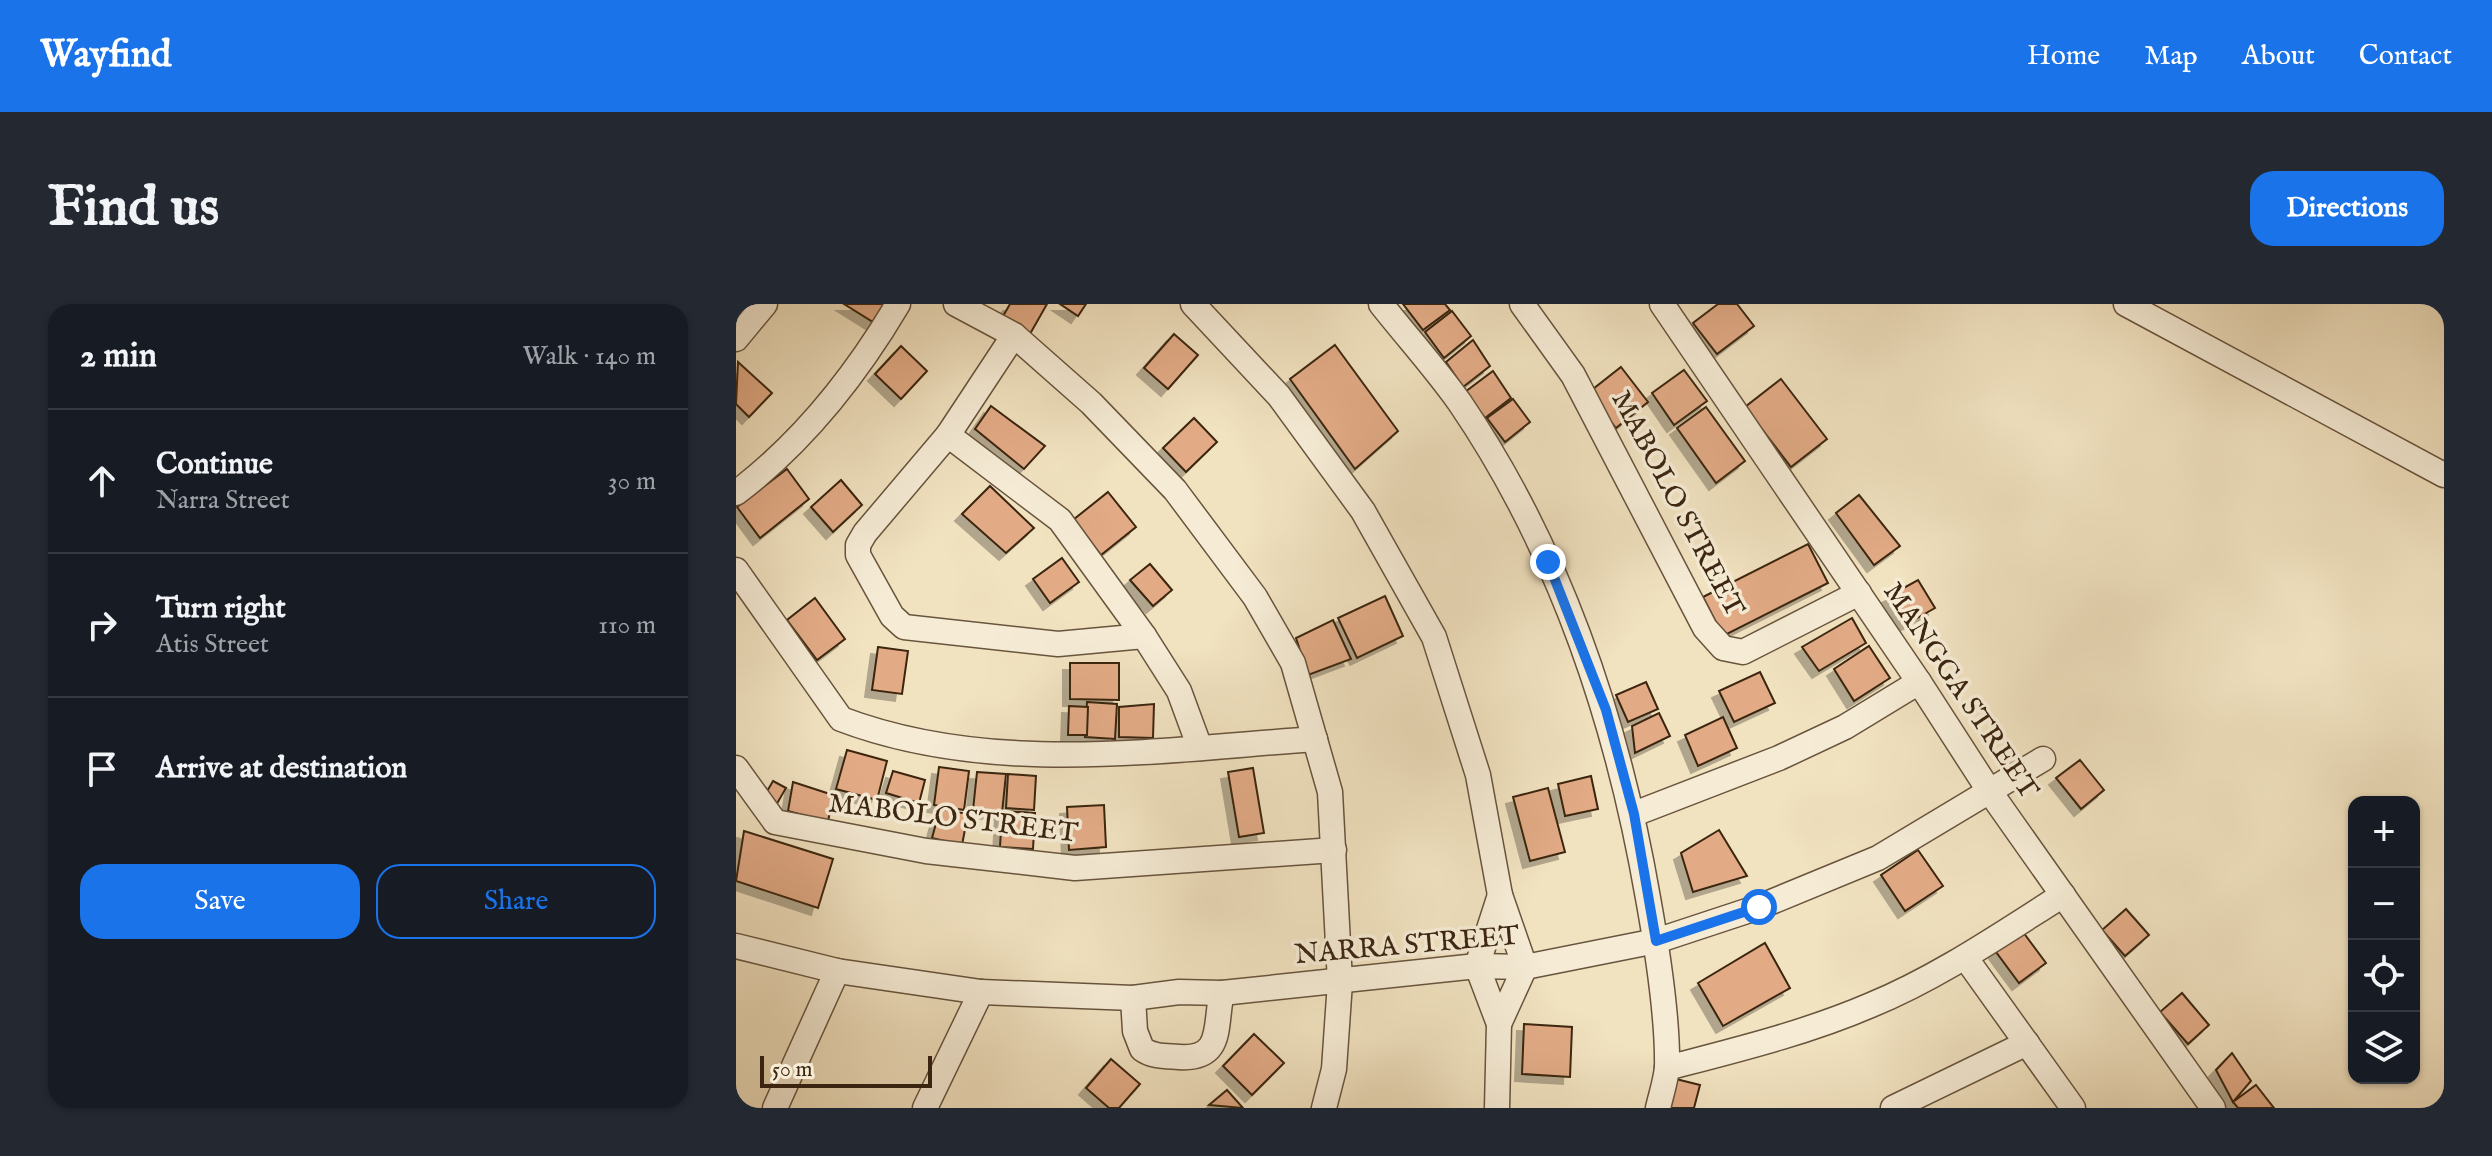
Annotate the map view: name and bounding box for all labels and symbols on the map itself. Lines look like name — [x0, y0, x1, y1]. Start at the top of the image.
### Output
street label: MABOLO STREET — [1603, 385, 1752, 624]
route end — [1530, 544, 1566, 580]
street label: MANGGA STREET — [1875, 576, 2046, 806]
street label: MABOLO STREET — [826, 786, 1080, 852]
route start — [1741, 889, 1777, 925]
street label: NARRA STREET — [1293, 919, 1521, 973]
scale bar — [760, 1052, 932, 1088]

